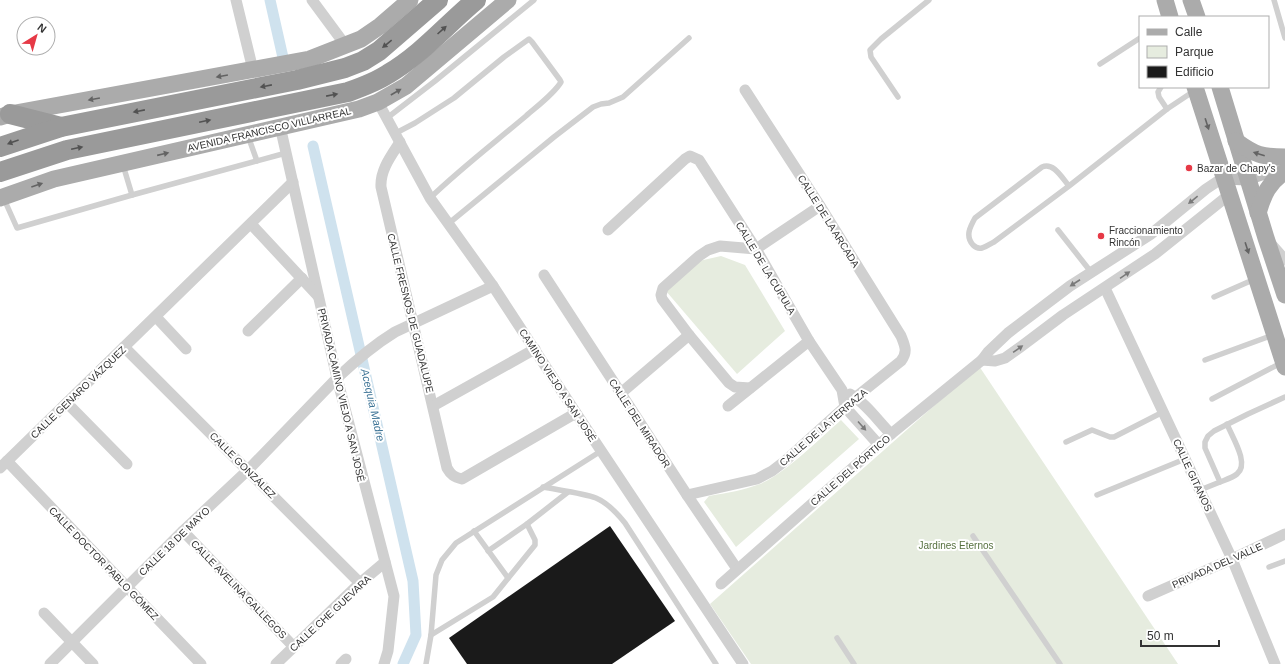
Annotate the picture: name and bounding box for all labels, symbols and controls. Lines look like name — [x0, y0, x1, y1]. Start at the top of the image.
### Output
north arrow — [16, 16, 56, 56]
legend — [1139, 16, 1269, 88]
text: N — [35, 21, 49, 35]
one-way arrow — [437, 25, 447, 35]
text: Calle — [1175, 25, 1203, 39]
one-way arrow — [382, 40, 393, 48]
text: Parque — [1175, 45, 1214, 59]
text: Edificio — [1175, 65, 1214, 79]
one-way arrow — [216, 73, 228, 79]
one-way arrow — [260, 83, 272, 89]
one-way arrow — [390, 89, 402, 96]
one-way arrow — [326, 92, 338, 98]
one-way arrow — [88, 96, 100, 102]
street label: AVENIDA FRANCISCO VILLARREAL — [186, 105, 352, 154]
one-way arrow — [133, 109, 145, 115]
one-way arrow — [198, 118, 211, 124]
one-way arrow — [1204, 118, 1210, 130]
one-way arrow — [6, 139, 18, 145]
one-way arrow — [71, 145, 83, 151]
one-way arrow — [157, 150, 169, 156]
one-way arrow — [1252, 151, 1264, 157]
marker: Bazar de Chapy's — [1184, 163, 1194, 173]
place label: Bazar de Chapy's — [1197, 163, 1276, 174]
street label: CALLE DE LA ARCADA — [796, 173, 862, 270]
one-way arrow — [31, 182, 43, 188]
one-way arrow — [1187, 196, 1198, 204]
street label: CALLE DE LA CÚPULA — [734, 219, 799, 317]
place label: Fraccionamiento Rincón — [1109, 225, 1183, 248]
marker: Fraccionamiento Rincón — [1096, 231, 1106, 241]
street label: CALLE FRESNOS DE GUADALUPE — [385, 232, 436, 394]
one-way arrow — [1245, 242, 1251, 254]
one-way arrow — [1120, 271, 1130, 279]
one-way arrow — [1069, 279, 1081, 286]
street label: PRIVADA CAMINO VIEJO A SAN JOSÉ — [316, 307, 368, 483]
street label: CAMINO VIEJO A SAN JOSÉ — [517, 326, 599, 444]
street label: CALLE GENARO VÁZQUEZ — [28, 343, 128, 441]
one-way arrow — [1013, 345, 1023, 353]
water label: Acequia Madre — [359, 367, 387, 442]
street label: CALLE DEL MIRADOR — [607, 377, 672, 470]
street label: CALLE DE LA TERRAZA — [777, 386, 869, 468]
one-way arrow — [857, 421, 866, 431]
street label: CALLE GONZÁLEZ — [208, 430, 278, 500]
street label: CALLE DEL PÓRTICO — [808, 432, 892, 508]
street label: CALLE GITANOS — [1171, 437, 1214, 514]
street label: CALLE DOCTOR PABLO GÓMEZ — [47, 504, 161, 622]
street label: CALLE 18 DE MAYO — [137, 505, 212, 578]
street label: CALLE AVELINA GALLEGOS — [189, 538, 289, 641]
park label: Jardines Eternos — [918, 540, 994, 551]
street label: PRIVADA DEL VALLE — [1170, 540, 1264, 590]
street label: CALLE CHE GUEVARA — [288, 573, 373, 654]
scale bar — [1141, 622, 1219, 648]
text: 50 m — [1147, 629, 1174, 643]

